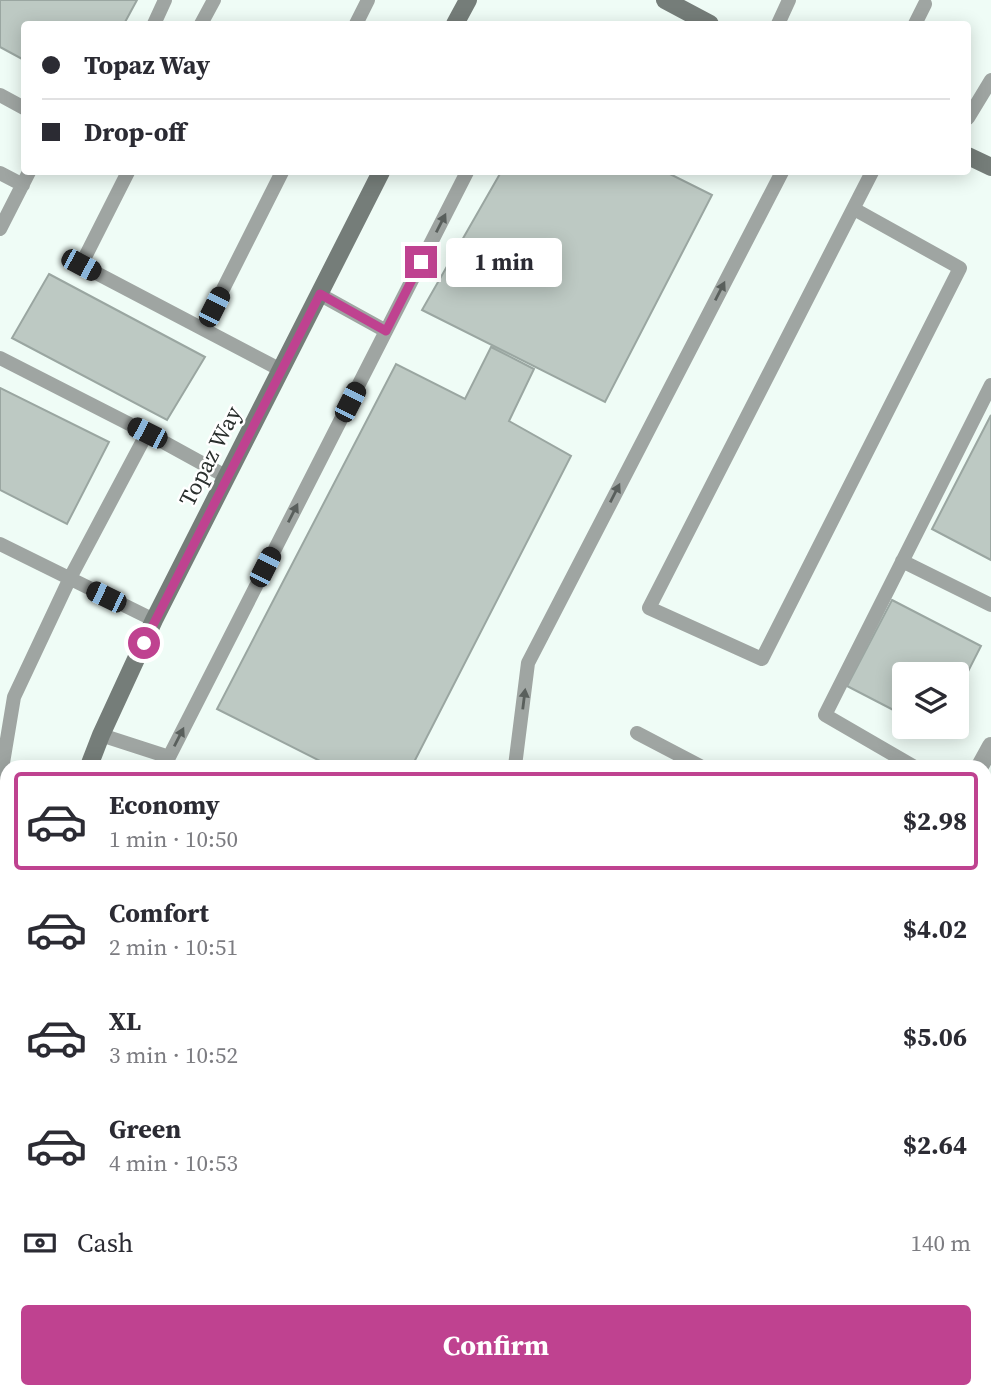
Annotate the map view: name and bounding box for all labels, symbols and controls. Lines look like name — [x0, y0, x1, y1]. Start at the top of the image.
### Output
text: Topaz Way — [84, 47, 210, 83]
text: Drop-off — [84, 114, 186, 150]
one-way arrow — [435, 213, 446, 233]
callout: 1 min — [446, 238, 561, 286]
car — [58, 246, 105, 284]
route end — [405, 246, 437, 278]
text: 1 min — [474, 246, 534, 278]
one-way arrow — [715, 281, 726, 301]
car — [196, 284, 233, 330]
car — [332, 379, 369, 425]
street label: Topaz Way — [171, 400, 249, 512]
car — [124, 414, 171, 452]
one-way arrow — [609, 482, 621, 502]
one-way arrow — [288, 503, 299, 523]
car — [247, 544, 284, 590]
car — [83, 578, 130, 616]
route start — [128, 627, 160, 659]
map controls — [892, 662, 969, 739]
button: layers — [892, 662, 969, 739]
one-way arrow — [518, 688, 529, 710]
one-way arrow — [173, 727, 184, 747]
text: Economy — [109, 787, 220, 823]
icon: car — [25, 790, 88, 853]
text: $2.98 — [903, 803, 967, 839]
text: 1 min · 10:50 — [109, 823, 238, 855]
text: Comfort — [109, 895, 209, 931]
icon: car — [25, 898, 88, 961]
text: $4.02 — [903, 911, 967, 947]
text: 2 min · 10:51 — [109, 931, 238, 963]
text: XL — [109, 1003, 141, 1039]
icon: car — [25, 1006, 88, 1069]
text: $5.06 — [903, 1019, 967, 1055]
text: 3 min · 10:52 — [109, 1039, 238, 1071]
text: Green — [109, 1111, 181, 1147]
icon: car — [25, 1114, 88, 1177]
text: $2.64 — [903, 1127, 967, 1163]
text: 4 min · 10:53 — [109, 1147, 238, 1179]
icon: cash — [21, 1224, 59, 1262]
text: Cash — [77, 1225, 133, 1261]
text: 140 m — [910, 1227, 971, 1259]
button: Confirm — [21, 1305, 971, 1385]

